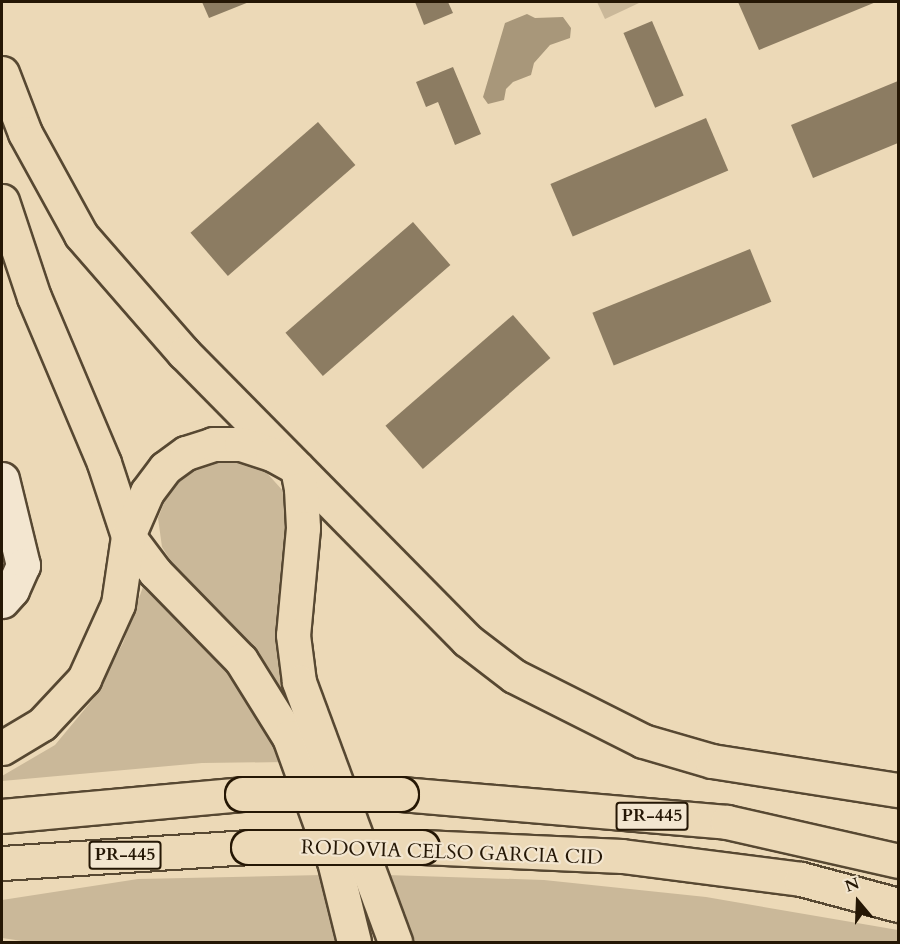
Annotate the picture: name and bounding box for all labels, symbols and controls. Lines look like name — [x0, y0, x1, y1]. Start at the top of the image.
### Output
road number: PR-445 — [614, 801, 690, 831]
street label: RODOVIA CELSO GARCIA CID — [301, 835, 603, 869]
road number: PR-445 — [88, 840, 162, 870]
north arrow — [828, 872, 888, 932]
text: N — [842, 872, 862, 898]

